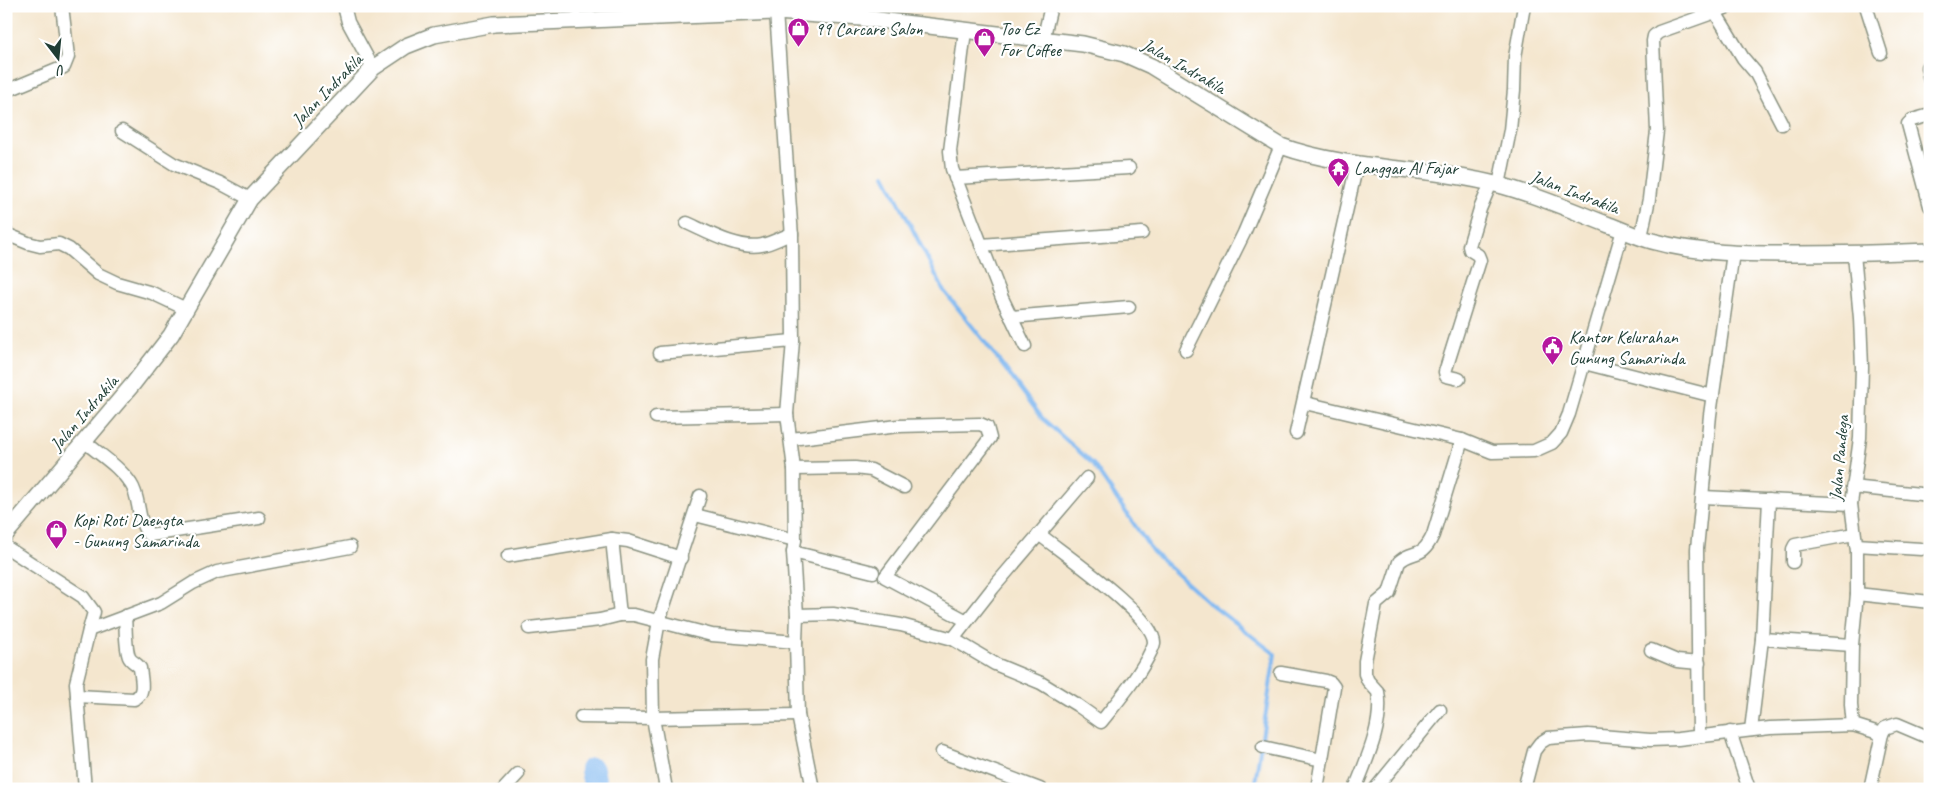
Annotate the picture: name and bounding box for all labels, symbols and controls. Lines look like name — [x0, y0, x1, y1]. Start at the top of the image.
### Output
shop icon: 99 Carcare Salon — [787, 17, 811, 48]
place label: 99 Carcare Salon — [815, 18, 923, 40]
place label: Too Ez For Coffee — [1000, 18, 1062, 61]
shop icon: Too Ez For Coffee — [972, 27, 996, 58]
north arrow — [32, 32, 82, 82]
street label: Jalan Indrakila — [1137, 33, 1231, 100]
street label: Jalan Indrakila — [286, 48, 368, 132]
text: U — [53, 61, 67, 80]
temple icon: Langgar Al Fajar — [1326, 156, 1350, 187]
place label: Langgar Al Fajar — [1354, 157, 1460, 179]
street label: Jalan Indrakila — [1527, 165, 1624, 220]
place label: Kantor Kelurahan Gunung Samarinda — [1569, 326, 1686, 369]
public building icon: Kantor Kelurahan Gunung Samarinda — [1541, 335, 1565, 366]
street label: Jalan Indrakila — [45, 369, 124, 456]
street label: Jalan Pandega — [1824, 413, 1854, 503]
place label: Kopi Roti Daengta - Gunung Samarinda — [73, 509, 200, 552]
shop icon: Kopi Roti Daengta - Gunung Samarinda — [45, 518, 69, 549]

